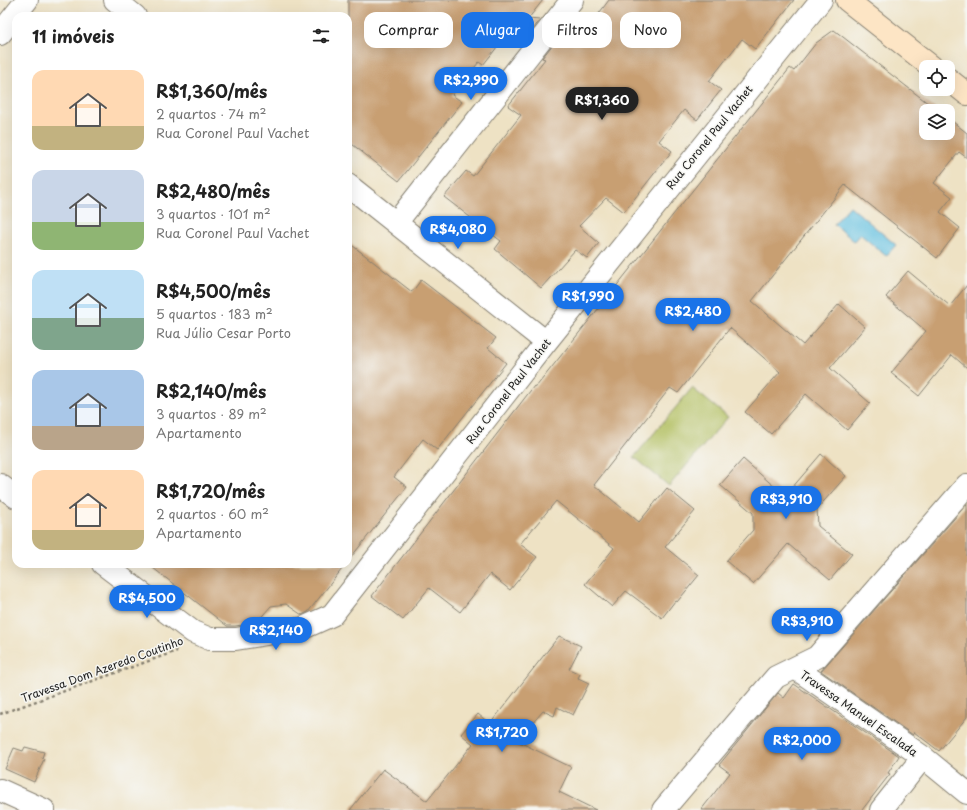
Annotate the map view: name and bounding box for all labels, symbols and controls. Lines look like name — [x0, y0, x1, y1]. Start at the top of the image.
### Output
chip: Comprar — [364, 12, 453, 48]
chip: Alugar — [461, 12, 534, 48]
chip: Filtros — [542, 12, 612, 48]
chip: Novo — [620, 12, 681, 48]
text: 11 imóveis — [32, 23, 114, 49]
icon: filters — [310, 25, 332, 47]
map controls — [919, 60, 955, 140]
button: locate — [919, 60, 955, 96]
pin: R$2,990 — [434, 67, 508, 101]
text: R$2,990 — [443, 70, 499, 89]
text: R$1,360/mês — [156, 78, 267, 104]
street label: Rua Coronel Paul Vachet — [662, 81, 757, 193]
icon: home — [64, 86, 112, 134]
pin: R$1,360 — [565, 87, 639, 121]
text: R$1,360 — [575, 90, 630, 109]
text: 2 quartos · 74 m² — [156, 104, 267, 123]
button: layers — [919, 104, 955, 140]
text: Rua Coronel Paul Vachet — [156, 123, 309, 142]
text: R$2,480/mês — [156, 178, 270, 204]
icon: home — [64, 186, 112, 234]
text: 3 quartos · 101 m² — [156, 204, 271, 223]
pin: R$4,080 — [421, 216, 495, 250]
text: R$4,080 — [430, 219, 486, 238]
text: Rua Coronel Paul Vachet — [156, 223, 309, 242]
text: R$4,500/mês — [156, 278, 270, 304]
pin: R$1,990 — [551, 283, 625, 317]
icon: home — [64, 286, 112, 334]
text: R$1,990 — [562, 286, 614, 305]
pin: R$2,480 — [656, 298, 730, 332]
text: R$2,480 — [664, 301, 722, 320]
text: 5 quartos · 183 m² — [156, 304, 273, 323]
text: Rua Júlio Cesar Porto — [156, 323, 291, 342]
street label: Rua Coronel Paul Vachet — [461, 334, 555, 447]
text: R$2,140/mês — [156, 378, 266, 404]
icon: home — [64, 386, 112, 434]
text: 3 quartos · 89 m² — [156, 404, 267, 423]
text: Apartamento — [156, 423, 242, 442]
text: R$1,720/mês — [156, 478, 265, 504]
icon: home — [64, 486, 112, 534]
pin: R$3,910 — [749, 486, 823, 520]
text: R$3,910 — [760, 489, 812, 508]
text: 2 quartos · 60 m² — [156, 504, 269, 523]
text: Apartamento — [156, 523, 242, 542]
pin: R$4,500 — [110, 585, 184, 619]
text: R$4,500 — [118, 588, 176, 607]
pin: R$3,910 — [770, 608, 844, 642]
text: R$3,910 — [781, 611, 833, 630]
pin: R$2,140 — [239, 617, 313, 651]
text: R$2,140 — [249, 620, 303, 639]
street label: Travessa Dom Azeredo Coutinho — [18, 632, 186, 706]
street label: Travessa Manuel Escalada — [797, 666, 921, 760]
pin: R$1,720 — [465, 719, 539, 753]
text: R$1,720 — [475, 722, 529, 741]
pin: R$2,000 — [765, 727, 839, 761]
text: R$2,000 — [773, 730, 831, 749]

